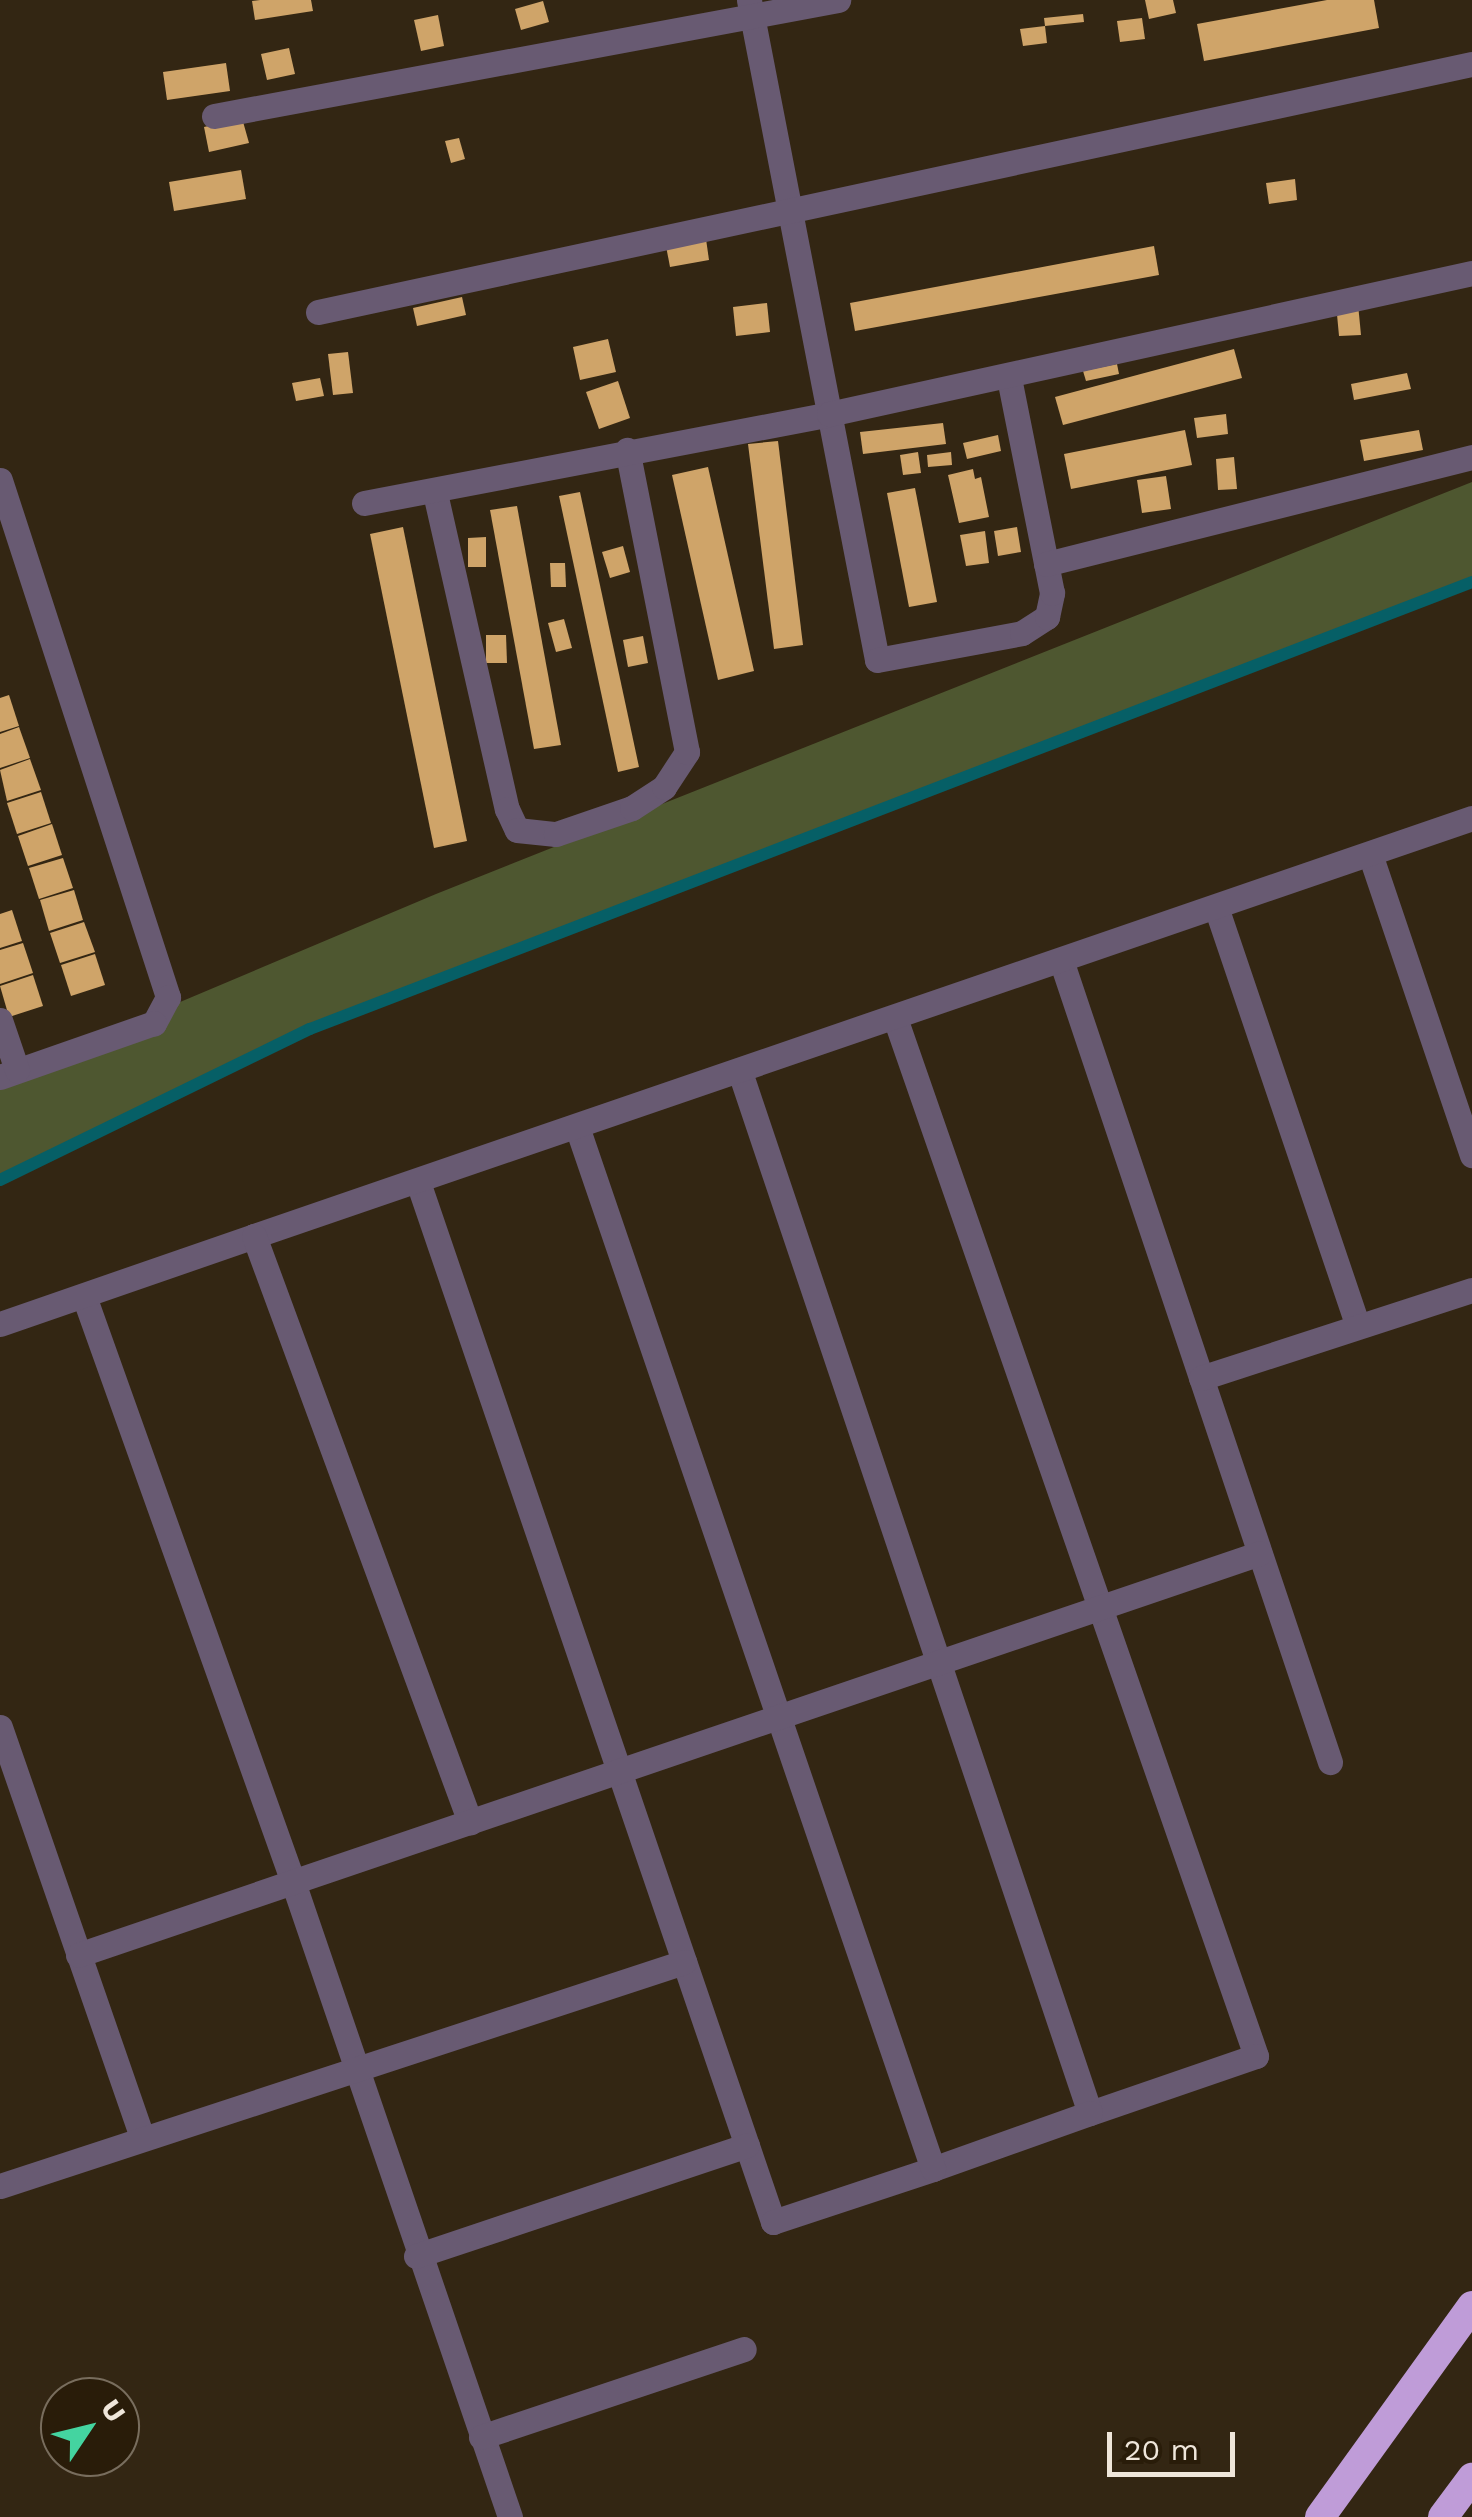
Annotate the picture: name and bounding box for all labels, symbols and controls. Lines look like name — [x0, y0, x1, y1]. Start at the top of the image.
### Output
north arrow — [40, 2377, 140, 2477]
text: U — [94, 2393, 133, 2428]
scale bar — [1112, 2412, 1240, 2474]
text: 20 m — [1124, 2432, 1199, 2467]

